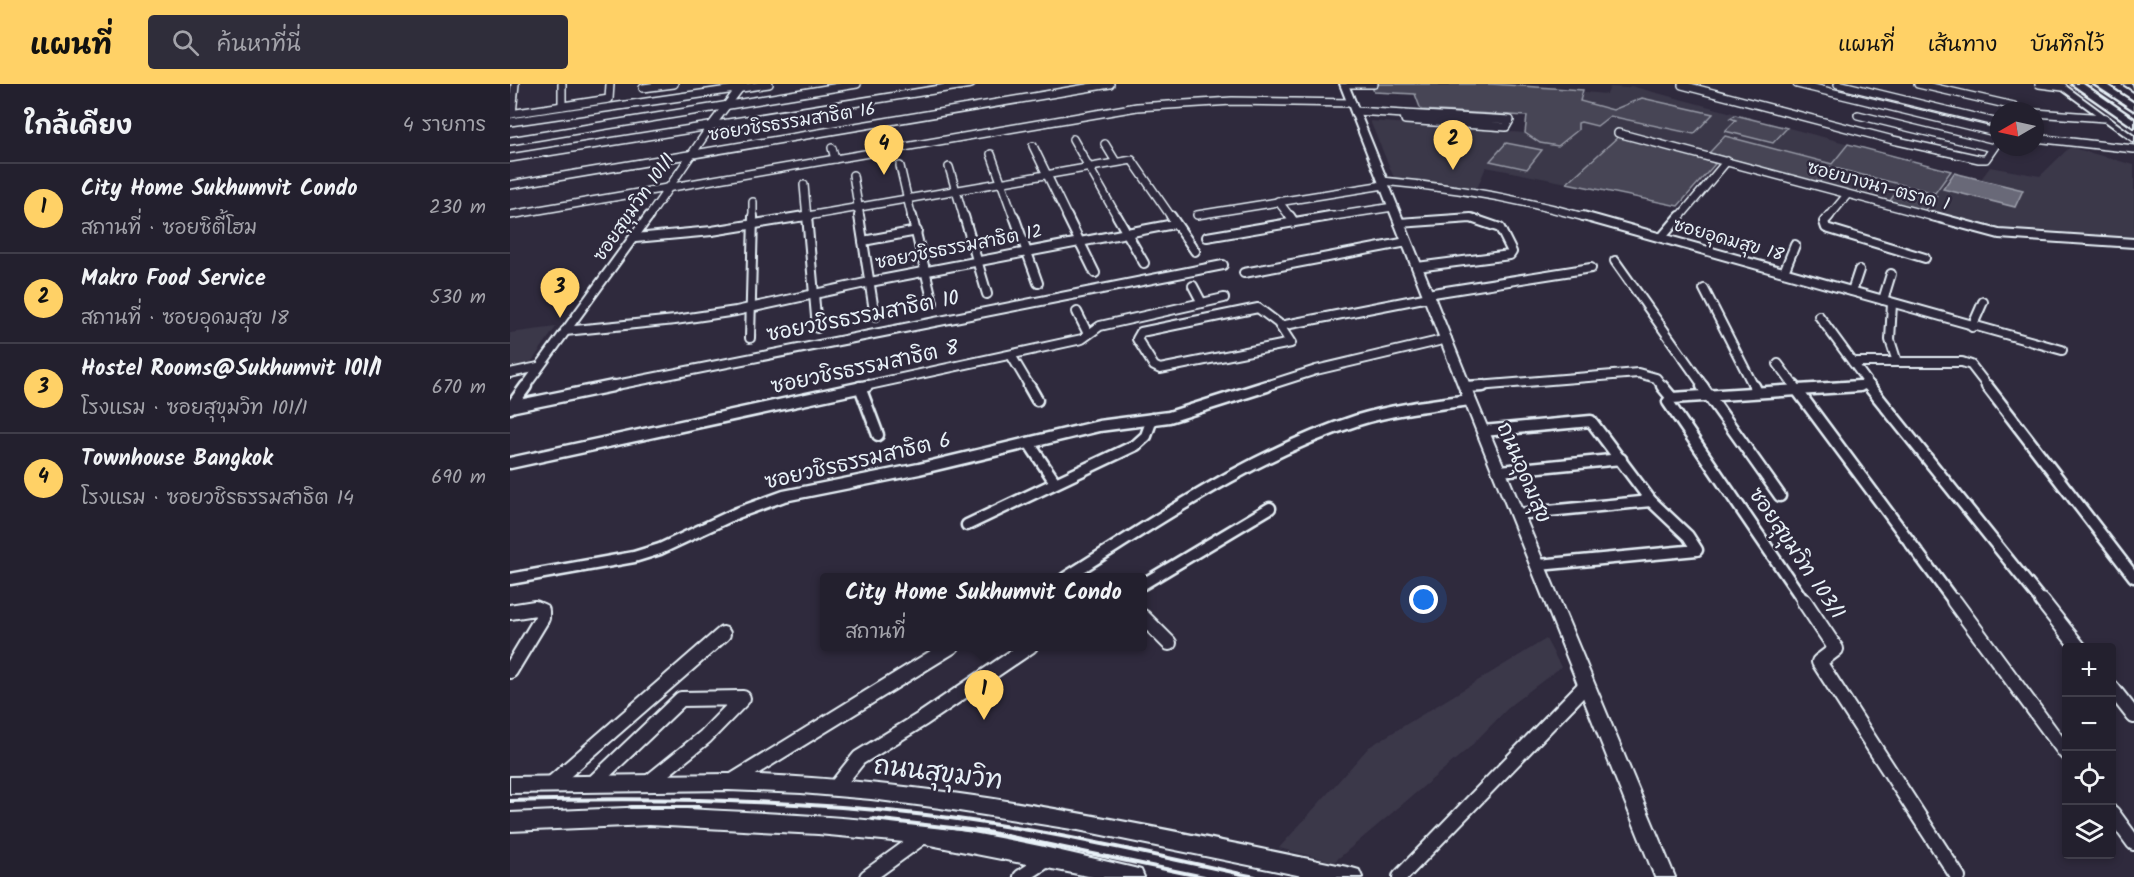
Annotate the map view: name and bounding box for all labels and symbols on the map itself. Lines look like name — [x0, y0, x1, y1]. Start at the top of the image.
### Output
street label: ซอยวชิรธรรมสาธิต 16 — [706, 95, 878, 151]
north arrow — [1990, 102, 2044, 156]
pin: 2 — [1434, 120, 1472, 170]
pin: 4 — [864, 126, 904, 175]
street label: ซอยสุขุมวิท 101/1 — [587, 148, 683, 268]
street label: ซอยบางนา-ตราด 1 — [1803, 154, 1953, 220]
street label: ซอยอุดมสุข 18 — [1669, 211, 1787, 271]
street label: ซอยวชิรธรรมสาธิต 12 — [873, 218, 1045, 278]
pin: 3 — [541, 268, 580, 318]
street label: ซอยวชิรธรรมสาธิต 10 — [764, 282, 962, 352]
street label: ซอยวชิรธรรมสาธิต 8 — [768, 332, 962, 404]
street label: ถนนอุดมสุข — [1487, 417, 1559, 529]
street label: ซอยวชิรธรรมสาธิต 6 — [762, 425, 954, 499]
street label: ซอยสุขุมวิท 103/1 — [1739, 481, 1853, 627]
your location — [1409, 585, 1438, 614]
pin: 1 — [964, 670, 1004, 720]
street label: ถนนสุขุมวิท — [871, 745, 1005, 803]

